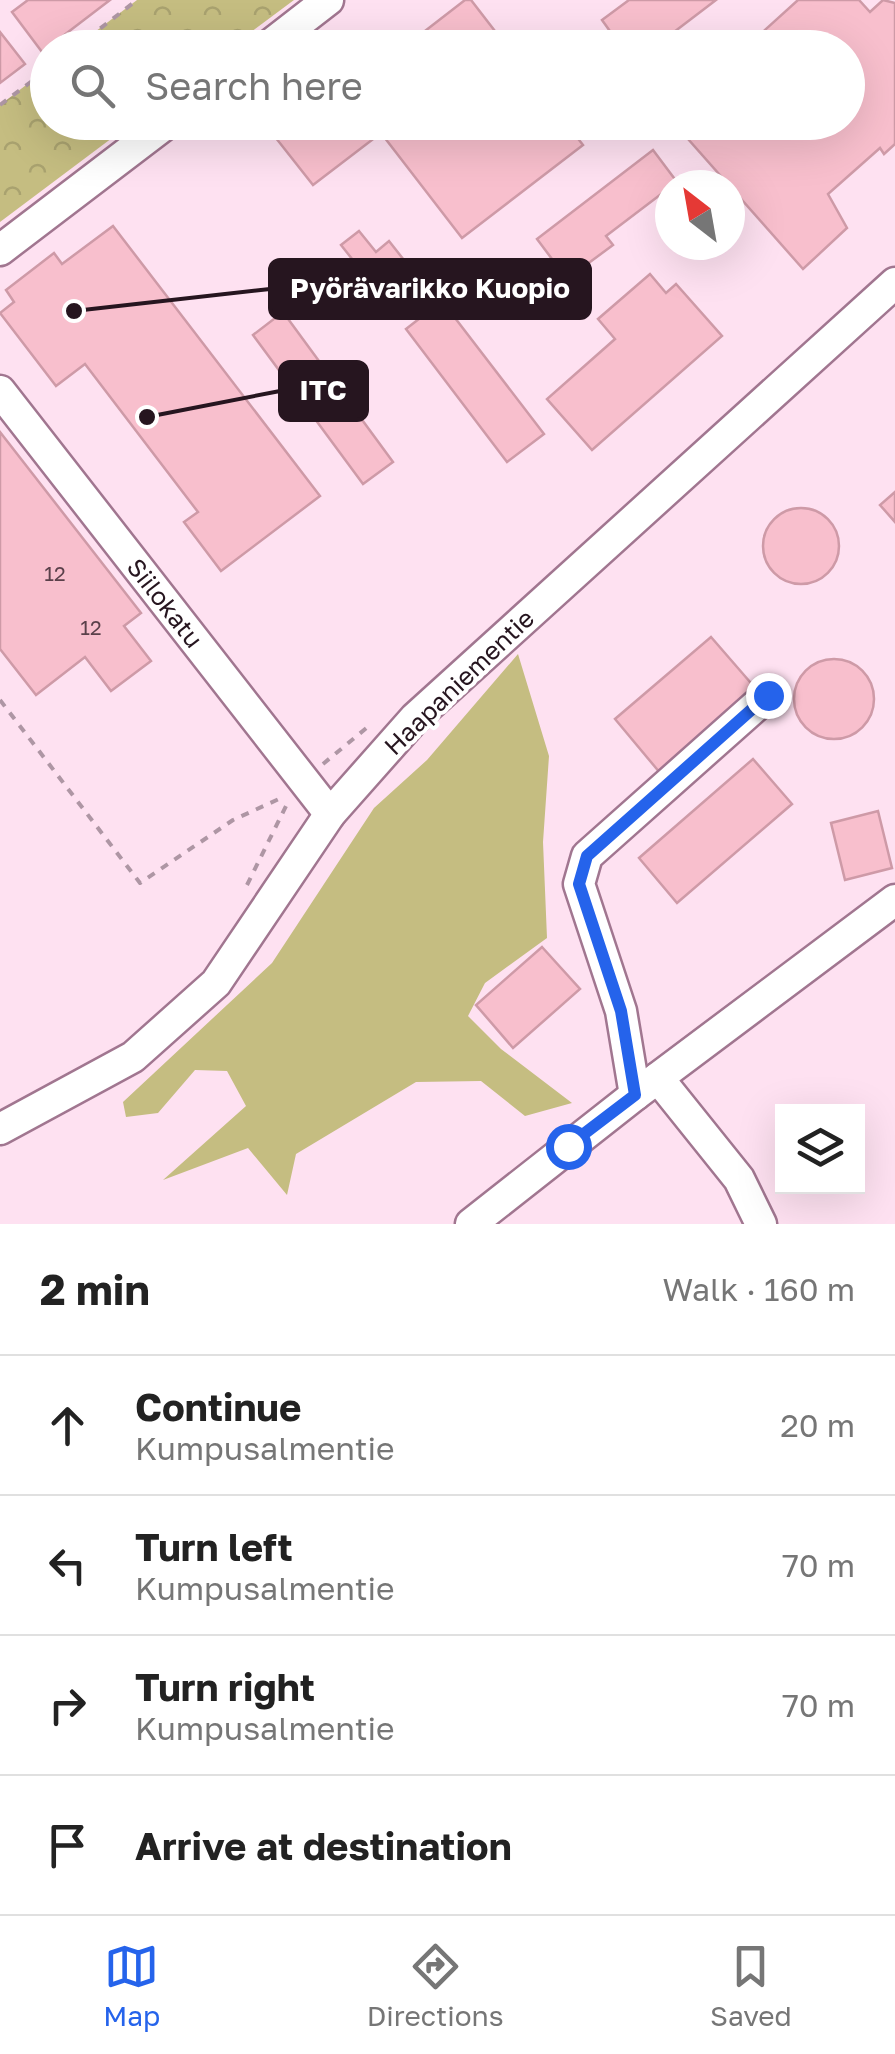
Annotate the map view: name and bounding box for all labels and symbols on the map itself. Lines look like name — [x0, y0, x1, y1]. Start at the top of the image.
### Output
north arrow — [655, 170, 745, 260]
callout: Pyörävarikko Kuopio — [270, 260, 590, 318]
text: Pyörävarikko Kuopio — [290, 271, 570, 304]
callout: ITC — [280, 362, 367, 420]
text: ITC — [299, 373, 347, 406]
street label: Siilokatu — [121, 552, 210, 654]
house number: 12 — [44, 561, 66, 585]
street label: Haapaniementie — [377, 602, 540, 761]
house number: 12 — [80, 615, 102, 639]
route end — [746, 673, 792, 719]
route start — [546, 1124, 592, 1170]

